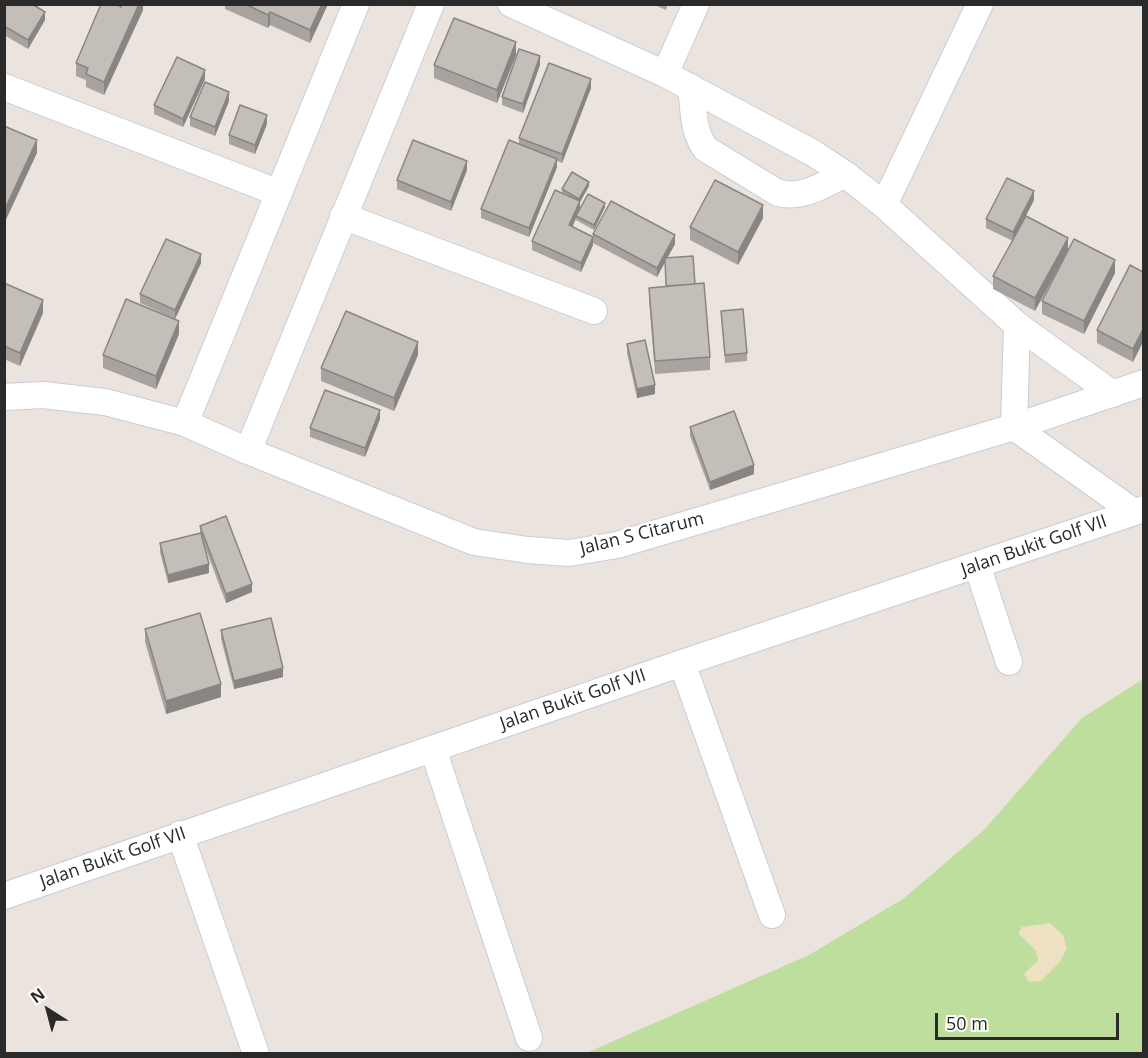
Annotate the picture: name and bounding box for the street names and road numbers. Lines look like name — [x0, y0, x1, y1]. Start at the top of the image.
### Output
street label: Jalan S Citarum — [578, 508, 706, 560]
street label: Jalan Bukit Golf VII — [958, 511, 1110, 581]
street label: Jalan Bukit Golf VII — [497, 665, 649, 735]
street label: Jalan Bukit Golf VII — [37, 823, 189, 893]

